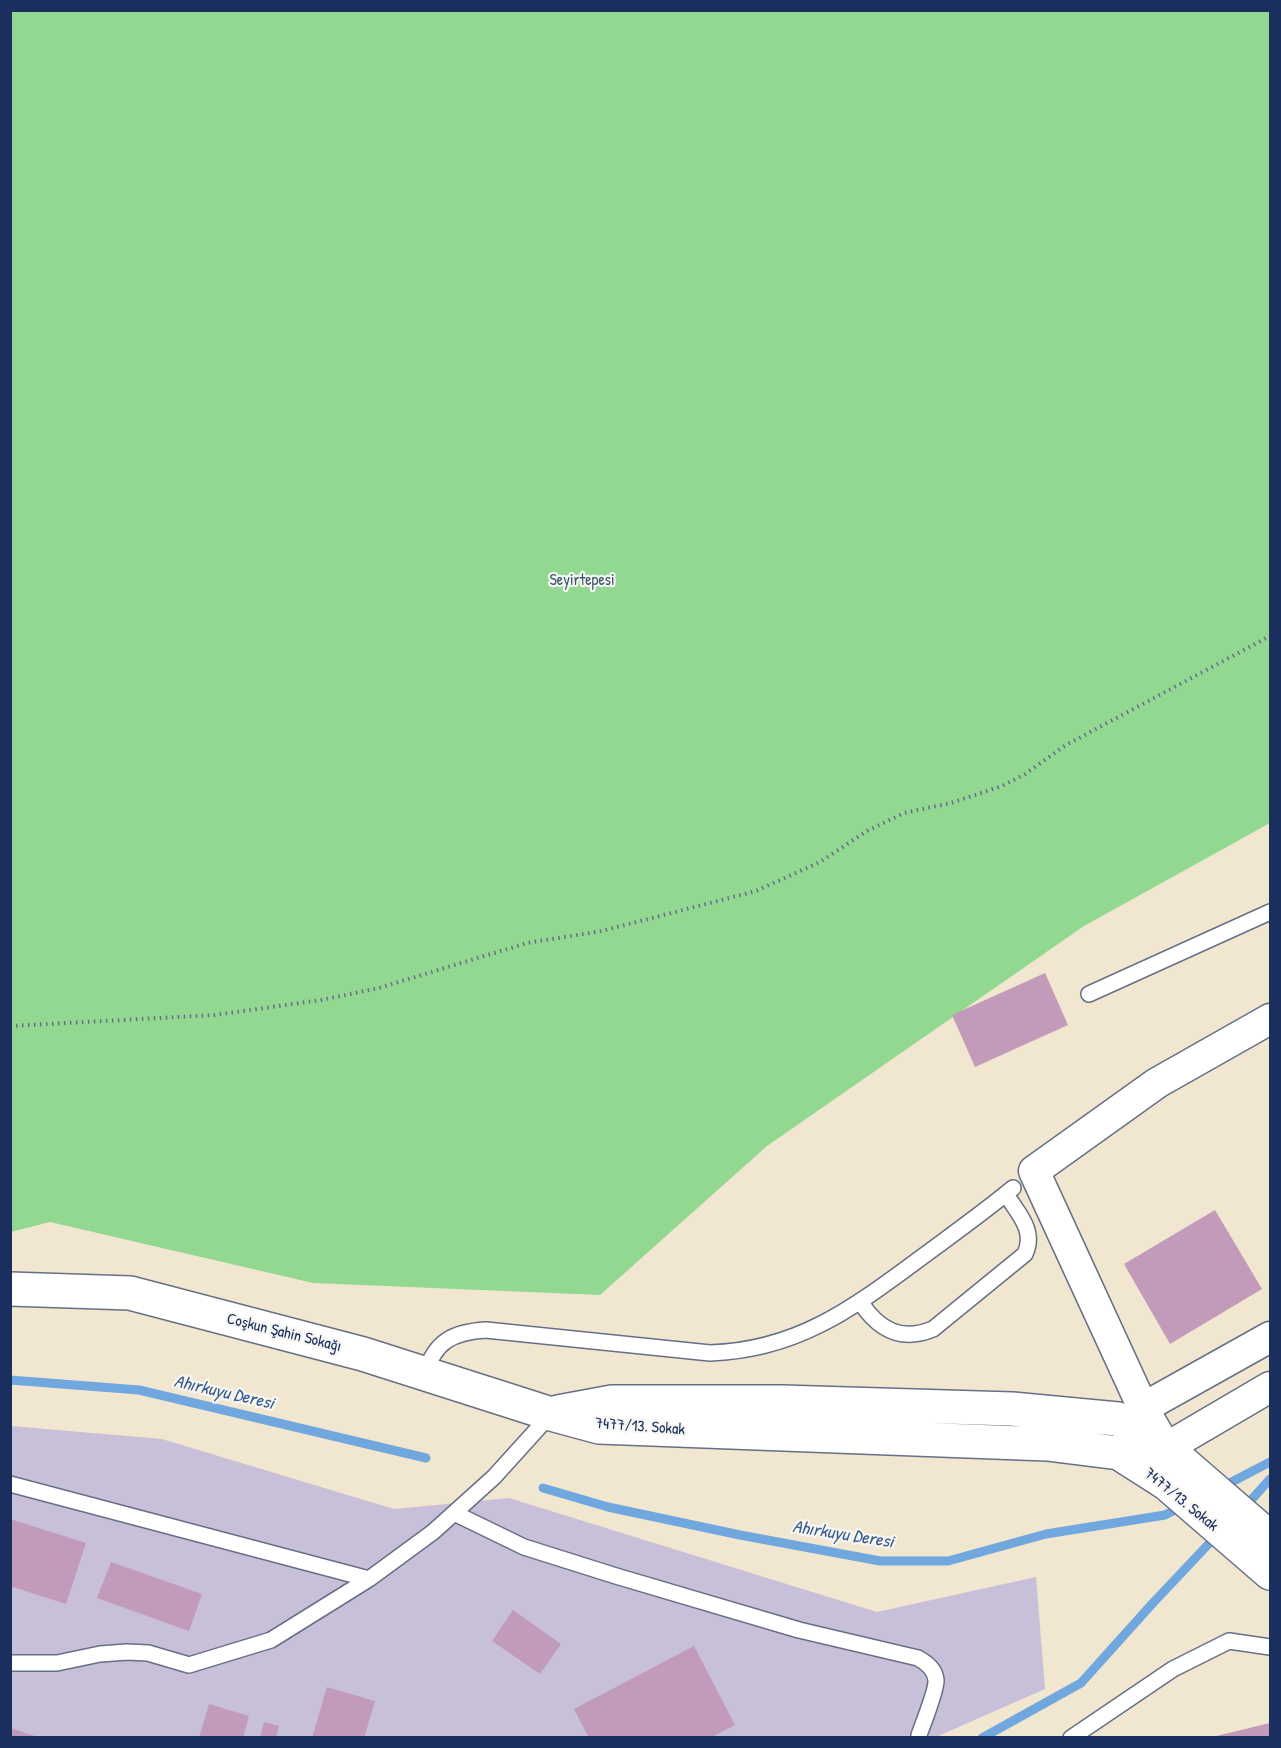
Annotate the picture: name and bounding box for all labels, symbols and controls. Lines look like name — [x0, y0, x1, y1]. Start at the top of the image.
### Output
park label: Seyirtepesi — [549, 571, 615, 591]
street label: Coşkun Şahin Sokağı — [225, 1309, 343, 1357]
water label: Ahırkuyu Deresi — [172, 1371, 276, 1415]
street label: 7477/13. Sokak — [594, 1414, 686, 1440]
street label: 7477/13. Sokak — [1140, 1464, 1222, 1536]
water label: Ahırkuyu Deresi — [791, 1516, 895, 1554]

